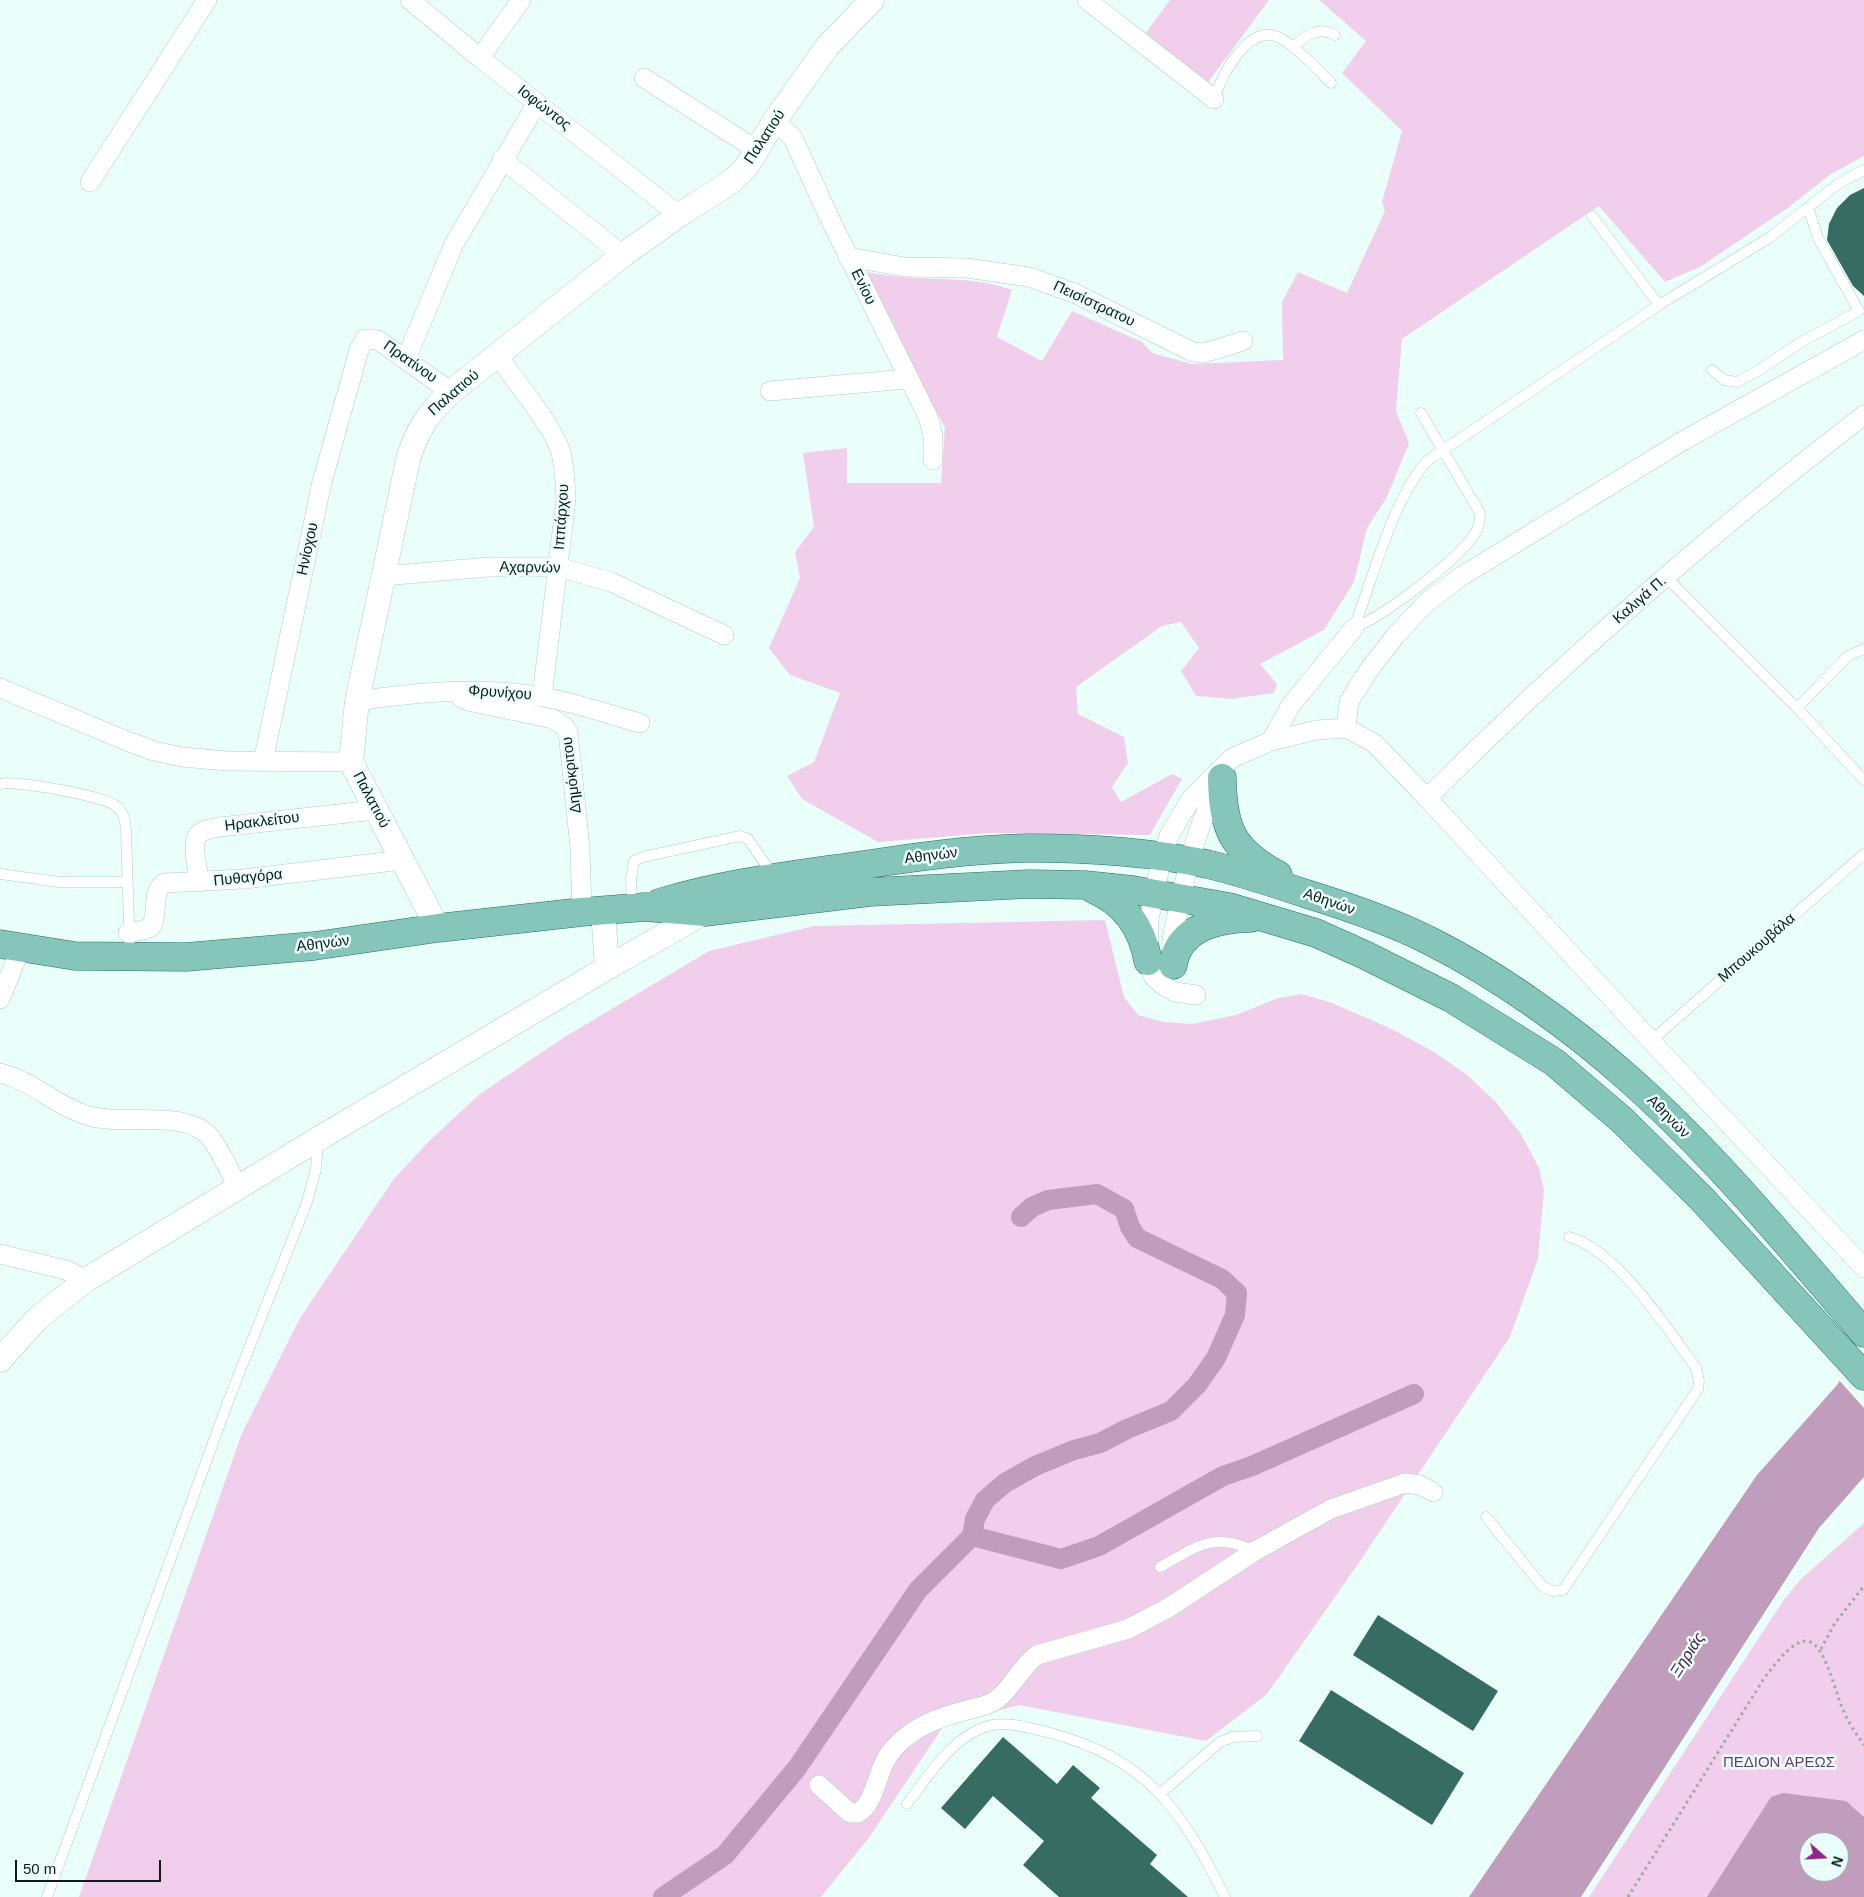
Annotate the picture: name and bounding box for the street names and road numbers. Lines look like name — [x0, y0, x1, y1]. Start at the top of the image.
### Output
street label: Ιοφώντος — [514, 82, 574, 134]
street label: Παλατιού — [741, 106, 789, 168]
street label: Ενίου — [847, 266, 879, 308]
street label: Πεισίστρατου — [1050, 277, 1138, 331]
street label: Πρατίνου — [380, 337, 440, 387]
street label: Παλατιού — [425, 366, 483, 420]
street label: Ιππάρχου — [551, 484, 573, 550]
street label: Ηνίοχου — [294, 521, 322, 577]
street label: Αχαρνών — [499, 558, 561, 578]
street label: Καλιγά Π. — [1610, 572, 1670, 628]
street label: Φρυνίχου — [468, 682, 532, 704]
street label: Δημόκριτου — [558, 736, 586, 814]
street label: Παλατιού — [349, 769, 393, 831]
street label: Ηρακλείτου — [224, 808, 300, 836]
street label: Αθηνών — [903, 844, 959, 868]
street label: Πυθαγόρα — [213, 865, 283, 891]
street label: Αθηνών — [1301, 885, 1357, 919]
street label: Μπουκουβάλα — [1715, 910, 1799, 986]
street label: Αθηνών — [295, 932, 351, 956]
street label: Αθηνών — [1643, 1092, 1693, 1142]

